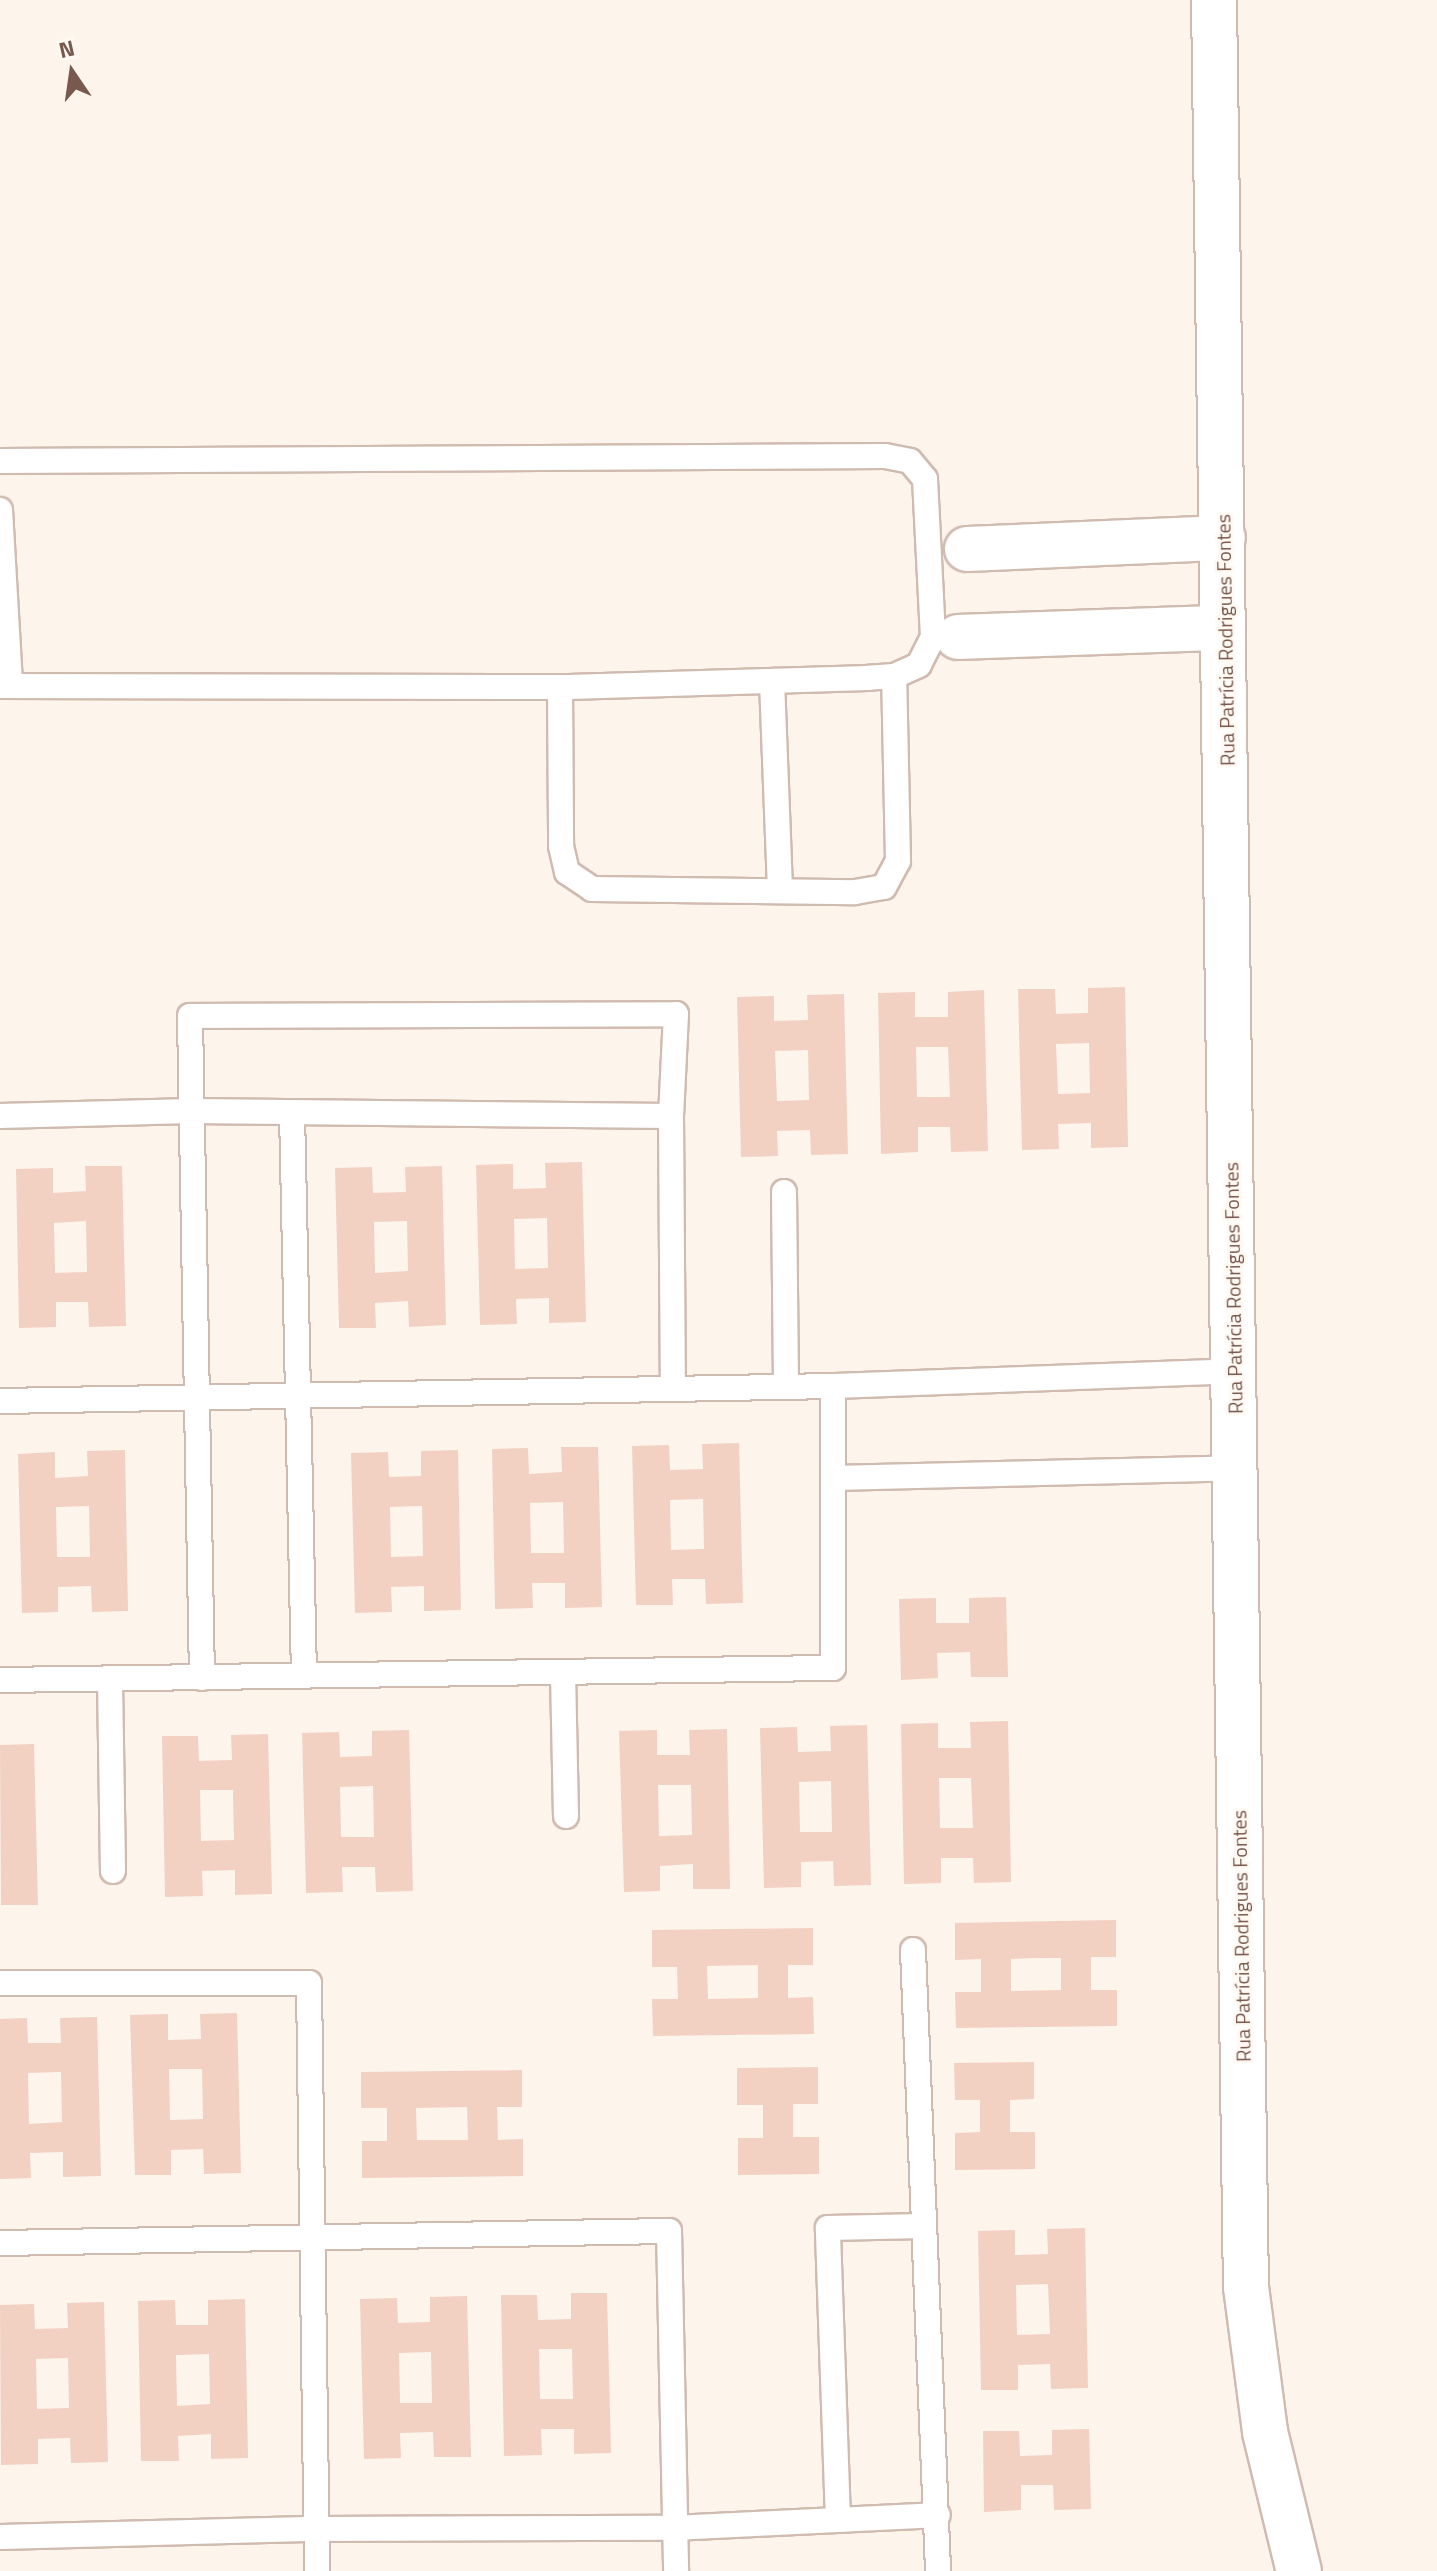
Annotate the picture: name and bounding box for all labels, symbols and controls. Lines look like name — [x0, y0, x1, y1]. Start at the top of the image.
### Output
text: N — [55, 30, 78, 67]
north arrow — [32, 32, 112, 112]
street label: Rua Patrícia Rodrigues Fontes — [1211, 514, 1239, 766]
street label: Rua Patrícia Rodrigues Fontes — [1219, 1162, 1247, 1414]
street label: Rua Patrícia Rodrigues Fontes — [1227, 1810, 1255, 2062]

